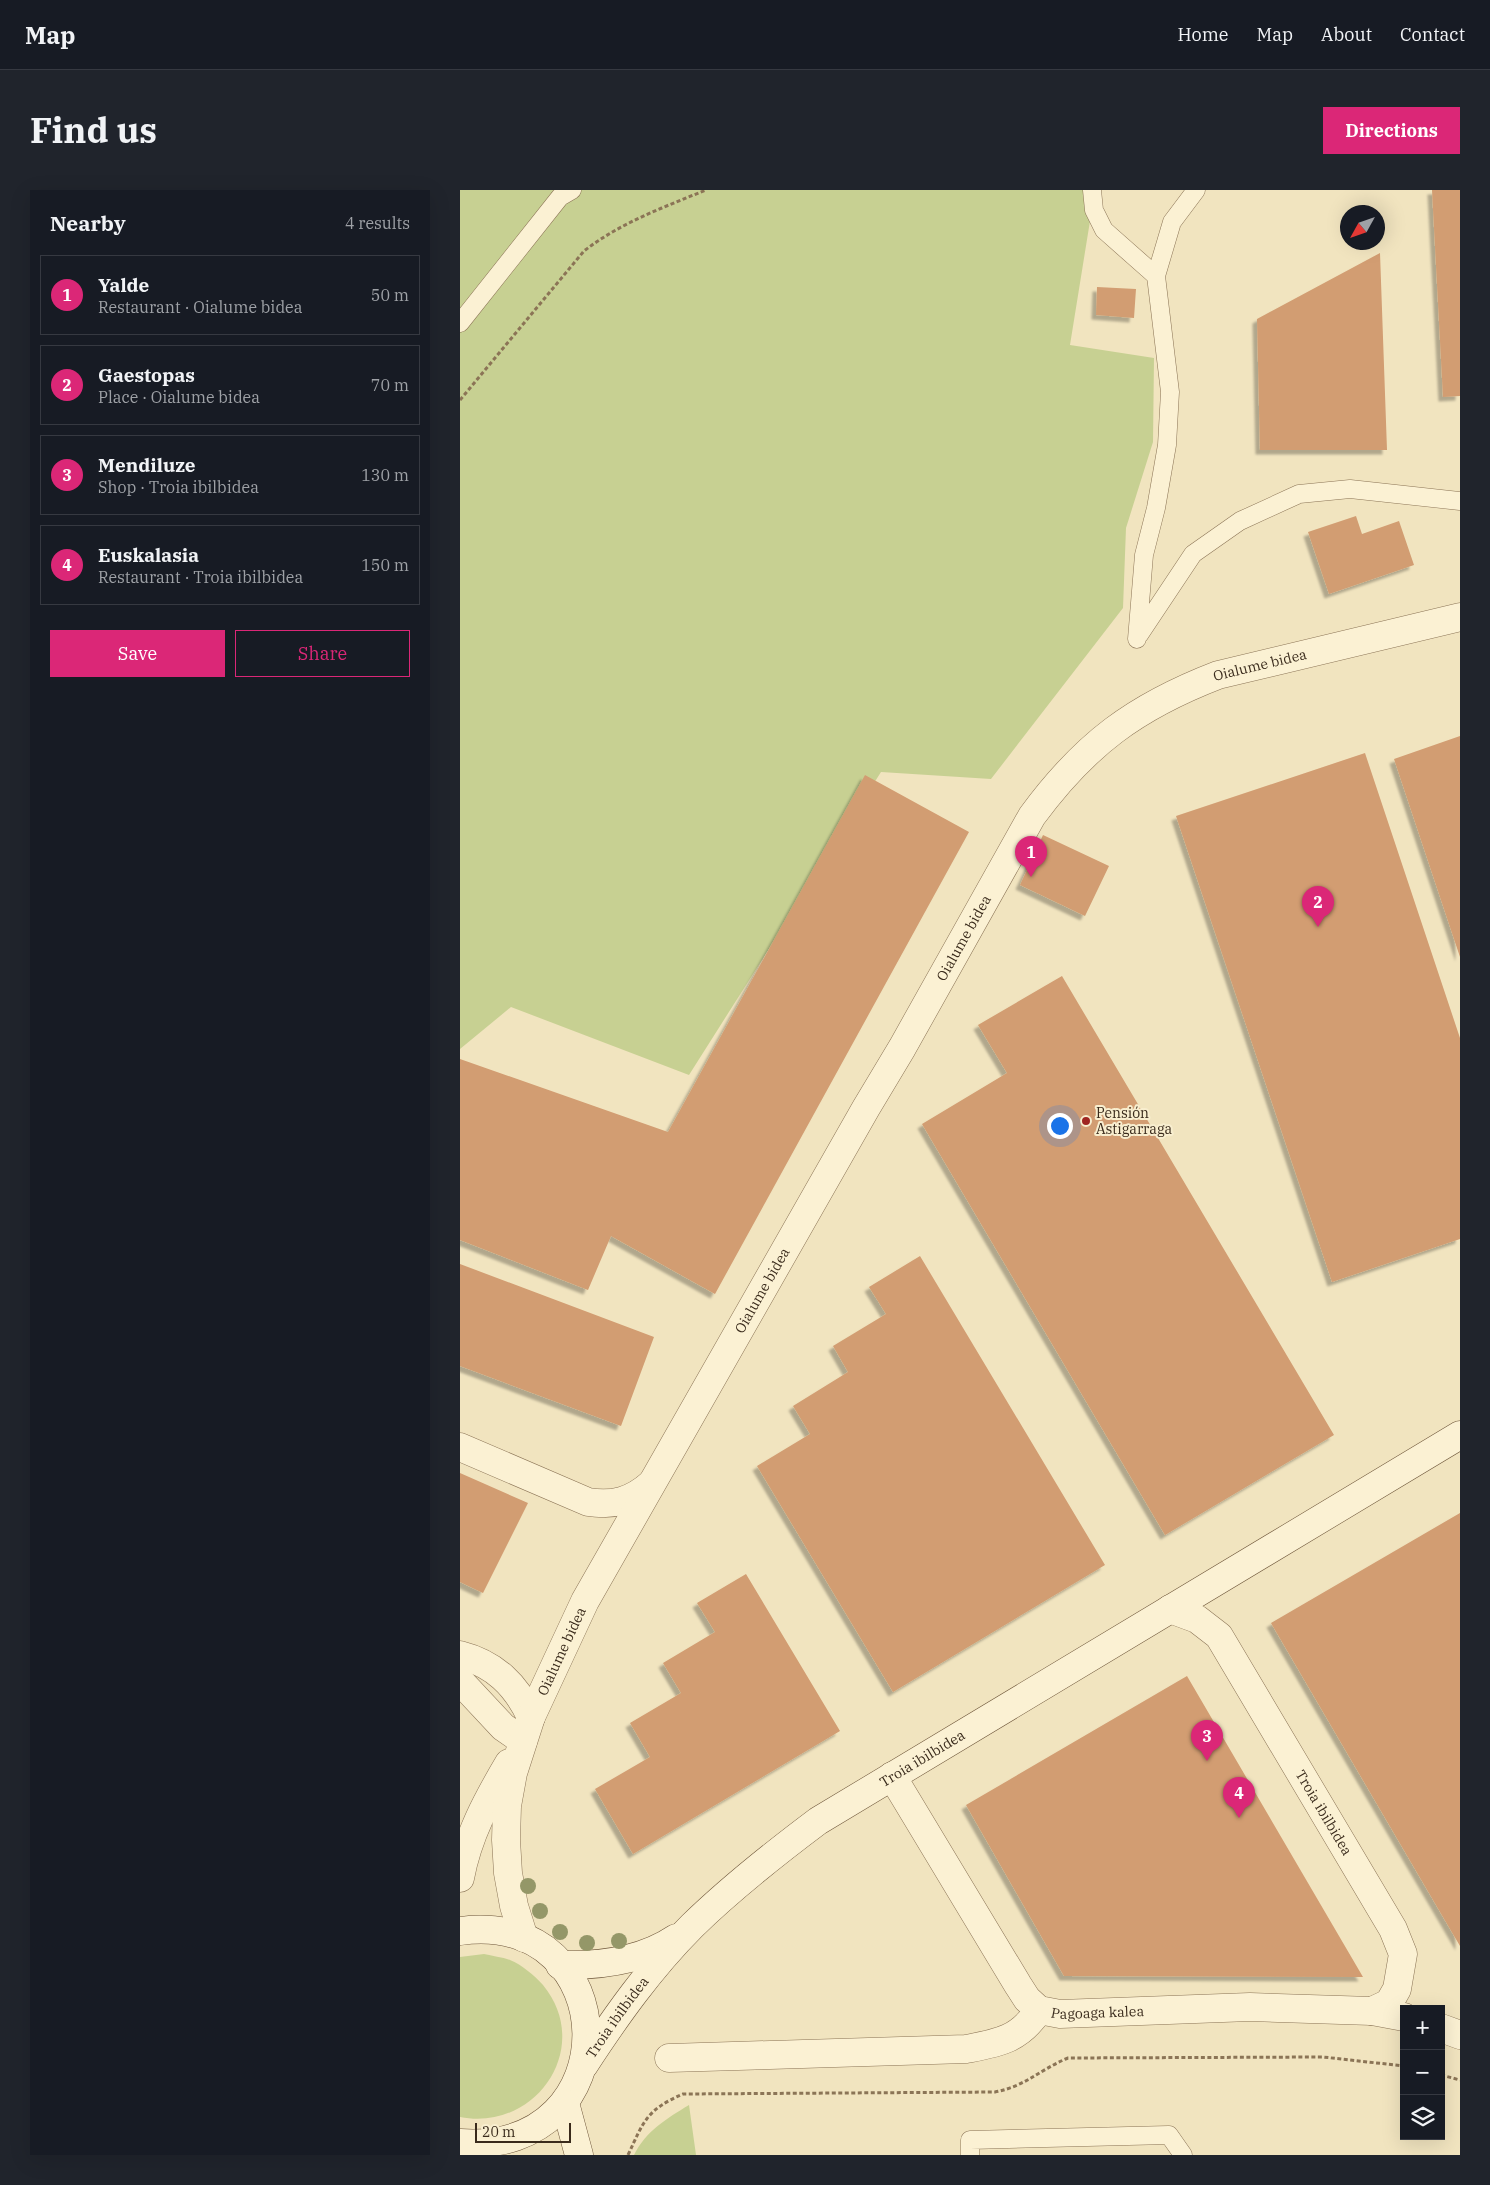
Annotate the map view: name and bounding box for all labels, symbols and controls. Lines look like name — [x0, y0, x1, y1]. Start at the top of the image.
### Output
text: Map — [25, 19, 75, 51]
text: Home — [1177, 23, 1229, 46]
text: Map — [1257, 23, 1293, 46]
text: About — [1321, 23, 1372, 46]
text: Contact — [1400, 23, 1465, 46]
text: Find us — [30, 107, 157, 153]
button: Directions — [1323, 107, 1460, 154]
north arrow — [1340, 205, 1385, 250]
text: Nearby — [50, 209, 126, 237]
text: 4 results — [345, 213, 410, 233]
text: Yalde — [98, 273, 149, 297]
text: 1 — [62, 285, 72, 305]
text: 50 m — [371, 285, 409, 305]
text: Restaurant · Oialume bidea — [98, 297, 303, 317]
text: Gaestopas — [98, 363, 195, 387]
text: 2 — [62, 375, 72, 395]
text: 70 m — [371, 375, 409, 395]
text: Place · Oialume bidea — [98, 387, 260, 407]
text: Mendiluze — [98, 453, 196, 477]
text: 3 — [62, 465, 72, 485]
text: 130 m — [361, 465, 409, 485]
text: Shop · Troia ibilbidea — [98, 477, 259, 497]
text: Euskalasia — [98, 543, 199, 567]
text: 4 — [62, 555, 72, 575]
text: 150 m — [361, 555, 409, 575]
text: Restaurant · Troia ibilbidea — [98, 567, 303, 587]
button: Save — [50, 630, 225, 677]
button: Share — [235, 630, 410, 677]
street label: Oialume bidea — [1211, 645, 1309, 685]
pin: 1 — [1015, 836, 1047, 877]
pin: 2 — [1302, 886, 1334, 927]
street label: Oialume bidea — [932, 892, 995, 984]
place label: Pensión Astigarraga — [1096, 1104, 1172, 1138]
your location — [1047, 1113, 1073, 1139]
marker: Pensión Astigarraga — [1080, 1115, 1092, 1127]
street label: Oialume bidea — [731, 1244, 794, 1336]
street label: Oialume bidea — [533, 1604, 590, 1698]
pin: 3 — [1191, 1720, 1223, 1761]
street label: Troia ibilbidea — [876, 1726, 968, 1791]
street label: Troia ibilbidea — [1292, 1767, 1356, 1859]
pin: 4 — [1223, 1777, 1255, 1818]
street label: Troia ibilbidea — [582, 1973, 653, 2062]
street label: Pagoaga kalea — [1050, 2002, 1145, 2023]
map controls — [1400, 2005, 1445, 2140]
button: + — [1400, 2005, 1445, 2050]
button: − — [1400, 2050, 1445, 2095]
button: layers — [1400, 2095, 1445, 2140]
scale bar — [475, 2120, 571, 2143]
text: 20 m — [482, 2123, 515, 2141]

